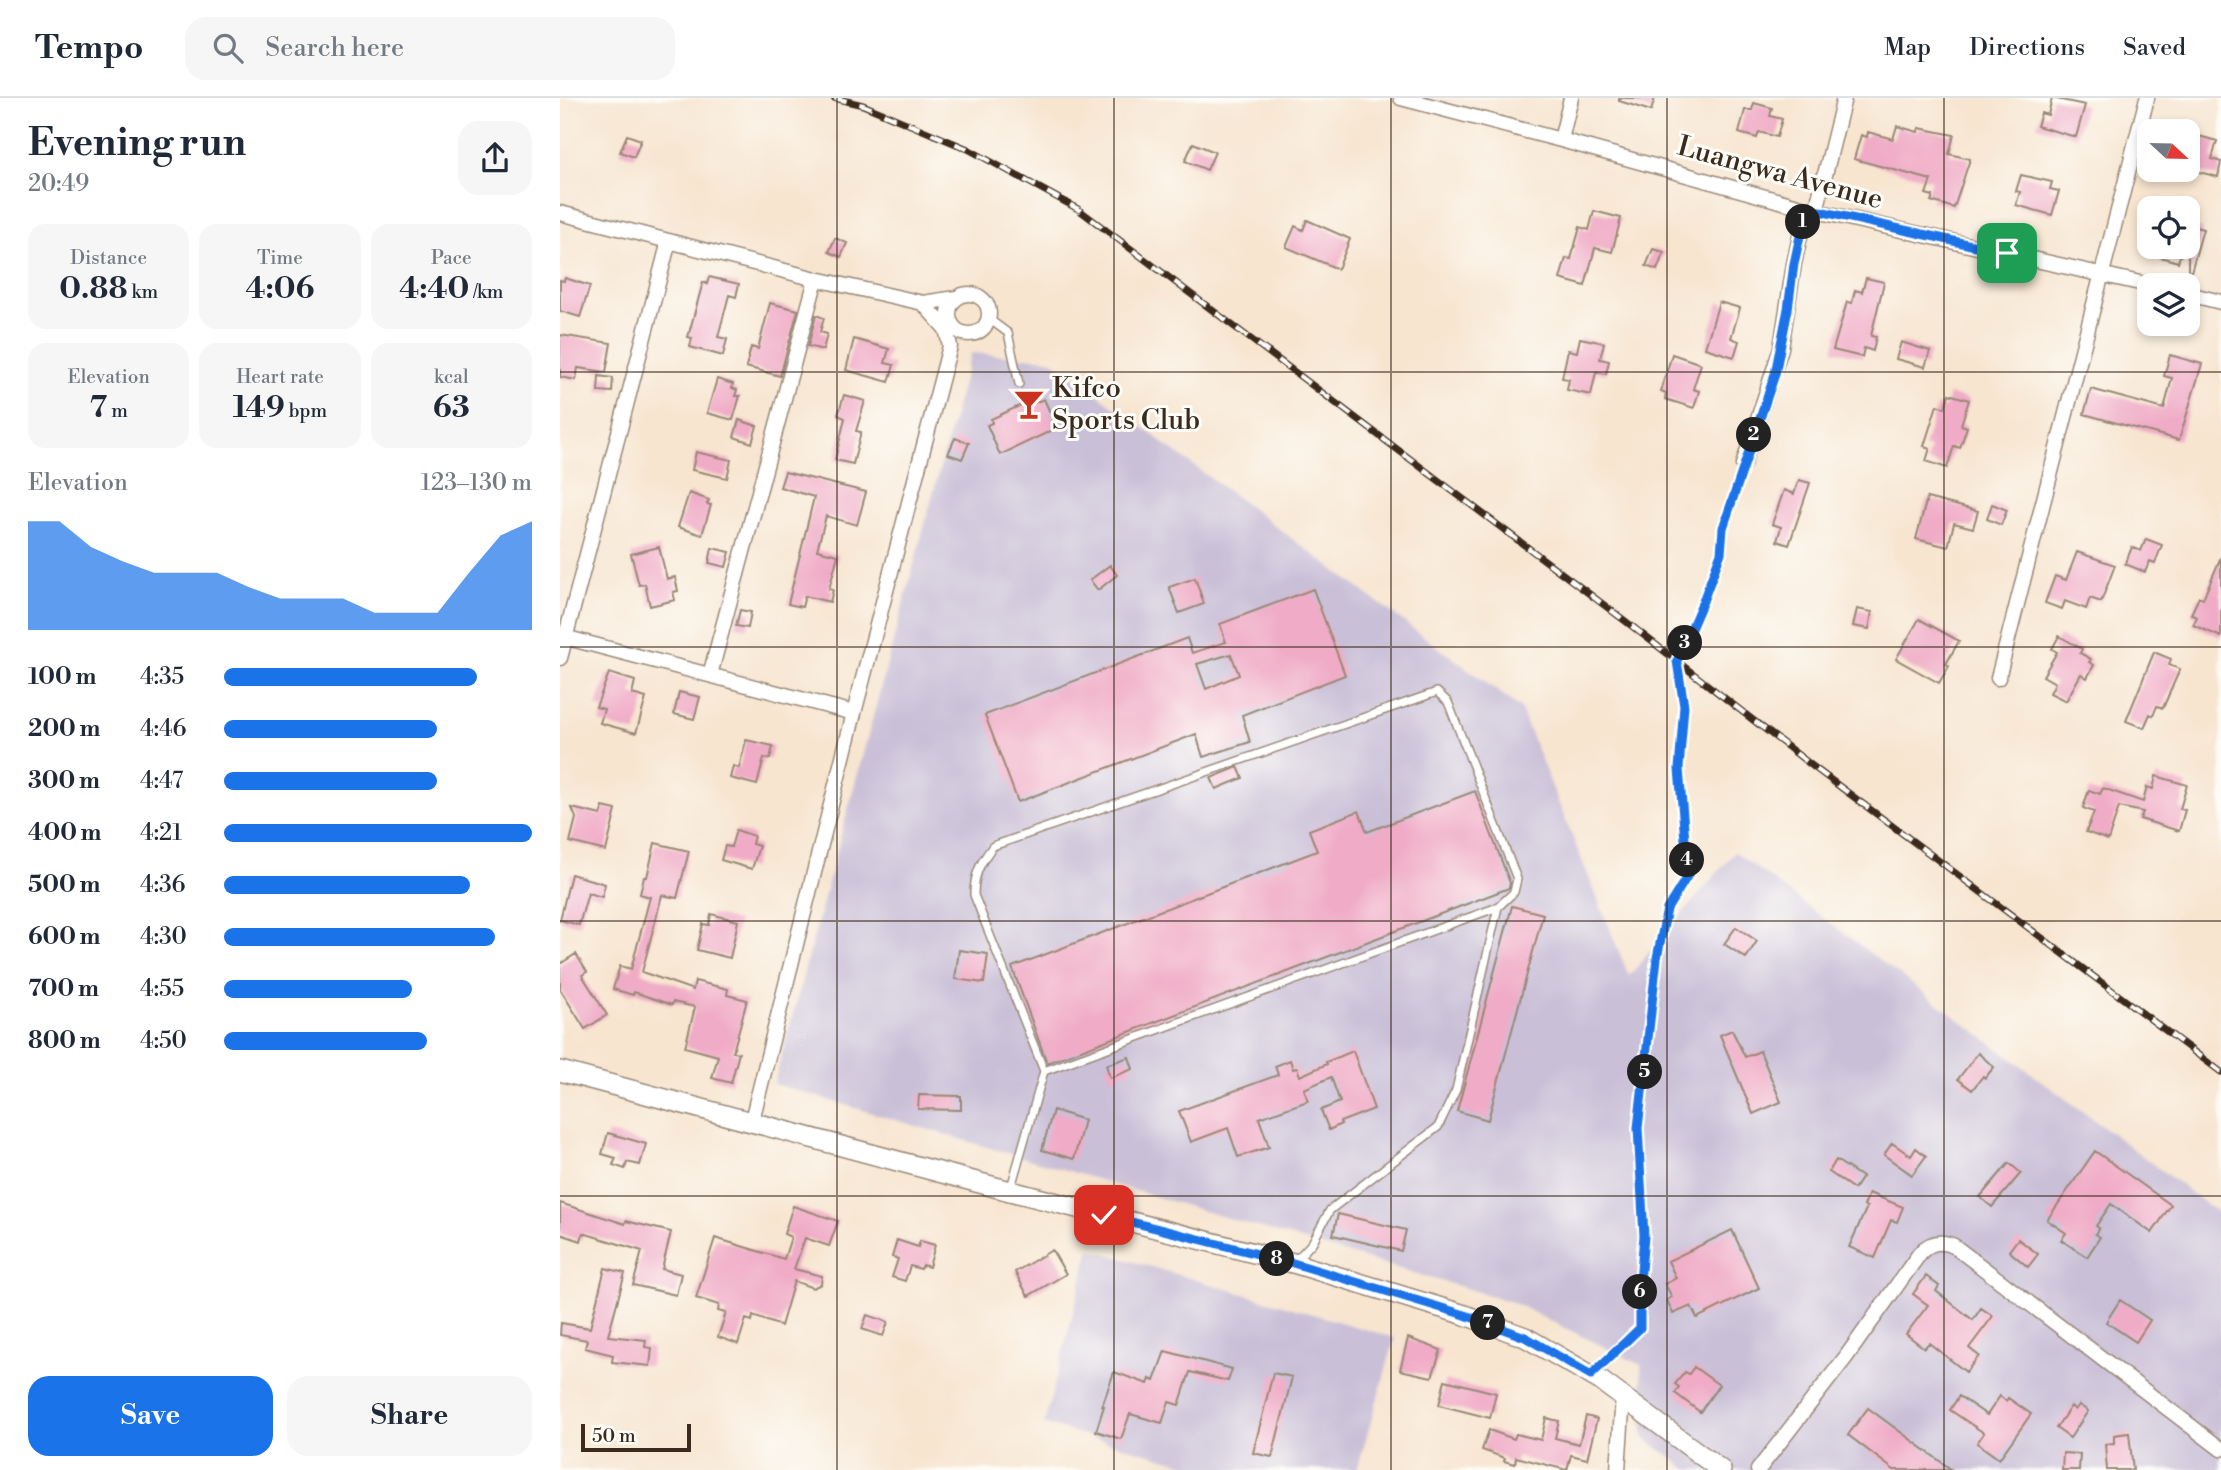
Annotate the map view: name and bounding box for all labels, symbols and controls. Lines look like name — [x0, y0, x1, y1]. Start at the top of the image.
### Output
search box — [185, 17, 675, 80]
text: Tempo — [35, 28, 143, 69]
icon: search — [209, 29, 247, 67]
text: Search here — [265, 32, 404, 64]
text: Map — [1884, 33, 1931, 63]
text: Directions — [1969, 33, 2085, 63]
text: Saved — [2123, 33, 2186, 63]
north arrow — [2137, 119, 2200, 182]
map controls — [2137, 119, 2200, 336]
text: Evening run — [28, 120, 246, 167]
button: share — [458, 121, 532, 195]
street label: Luangwa Avenue — [1673, 129, 1887, 217]
text: 20:49 — [28, 170, 89, 198]
button: locate — [2137, 196, 2200, 259]
pin: 1 — [1786, 204, 1820, 240]
text: 1 — [1798, 209, 1807, 233]
pin — [1977, 223, 2037, 283]
icon: arrive — [1988, 234, 2026, 272]
text: Distance — [70, 246, 147, 270]
text: Time — [257, 246, 303, 270]
text: Pace — [431, 246, 472, 270]
text: 0.88 — [59, 270, 128, 308]
text: 4:06 — [245, 270, 315, 308]
text: 4:40 — [399, 270, 469, 308]
button: layers — [2137, 273, 2200, 336]
text: km — [128, 280, 158, 304]
text: /km — [469, 280, 503, 304]
text: Elevation — [68, 365, 150, 389]
text: Heart rate — [236, 365, 324, 389]
text: kcal — [434, 365, 469, 389]
place label: Kifco Sports Club — [1052, 371, 1200, 438]
bar icon: Kifco Sports Club — [1012, 387, 1046, 421]
text: 7 — [90, 389, 107, 427]
text: 149 — [233, 389, 285, 427]
text: 63 — [433, 389, 470, 427]
text: m — [107, 399, 128, 423]
text: bpm — [285, 399, 327, 423]
pin: 2 — [1736, 418, 1772, 452]
text: 2 — [1748, 422, 1759, 446]
text: Elevation — [28, 469, 128, 497]
text: 123–130 m — [421, 469, 532, 497]
pin: 3 — [1668, 626, 1702, 660]
text: 3 — [1679, 630, 1690, 654]
text: 100 m — [28, 663, 96, 691]
text: 4:35 — [140, 663, 184, 691]
text: 200 m — [28, 715, 100, 743]
text: 4:46 — [140, 715, 187, 743]
text: 300 m — [28, 767, 100, 795]
text: 4:47 — [140, 767, 183, 795]
text: 400 m — [28, 819, 101, 847]
text: 4:21 — [140, 819, 182, 847]
pin: 4 — [1670, 842, 1704, 878]
text: 4 — [1680, 847, 1693, 871]
text: 500 m — [28, 871, 100, 899]
text: 4:36 — [140, 871, 186, 899]
text: 600 m — [28, 923, 101, 951]
text: 4:30 — [140, 923, 187, 951]
text: 700 m — [28, 975, 99, 1003]
text: 4:55 — [140, 975, 184, 1003]
text: 800 m — [28, 1027, 101, 1055]
text: 4:50 — [140, 1027, 187, 1055]
pin: 5 — [1628, 1054, 1662, 1090]
text: 5 — [1639, 1059, 1650, 1083]
pin — [1074, 1185, 1134, 1245]
icon: check — [1085, 1196, 1123, 1234]
pin: 8 — [1260, 1242, 1294, 1276]
text: 8 — [1270, 1246, 1283, 1270]
pin: 6 — [1622, 1274, 1658, 1310]
text: 6 — [1634, 1279, 1645, 1303]
pin: 7 — [1471, 1306, 1506, 1340]
text: 7 — [1482, 1310, 1493, 1334]
button: Save — [28, 1376, 273, 1456]
button: Share — [287, 1376, 532, 1456]
scale bar — [581, 1421, 691, 1453]
text: 50 m — [592, 1424, 636, 1448]

